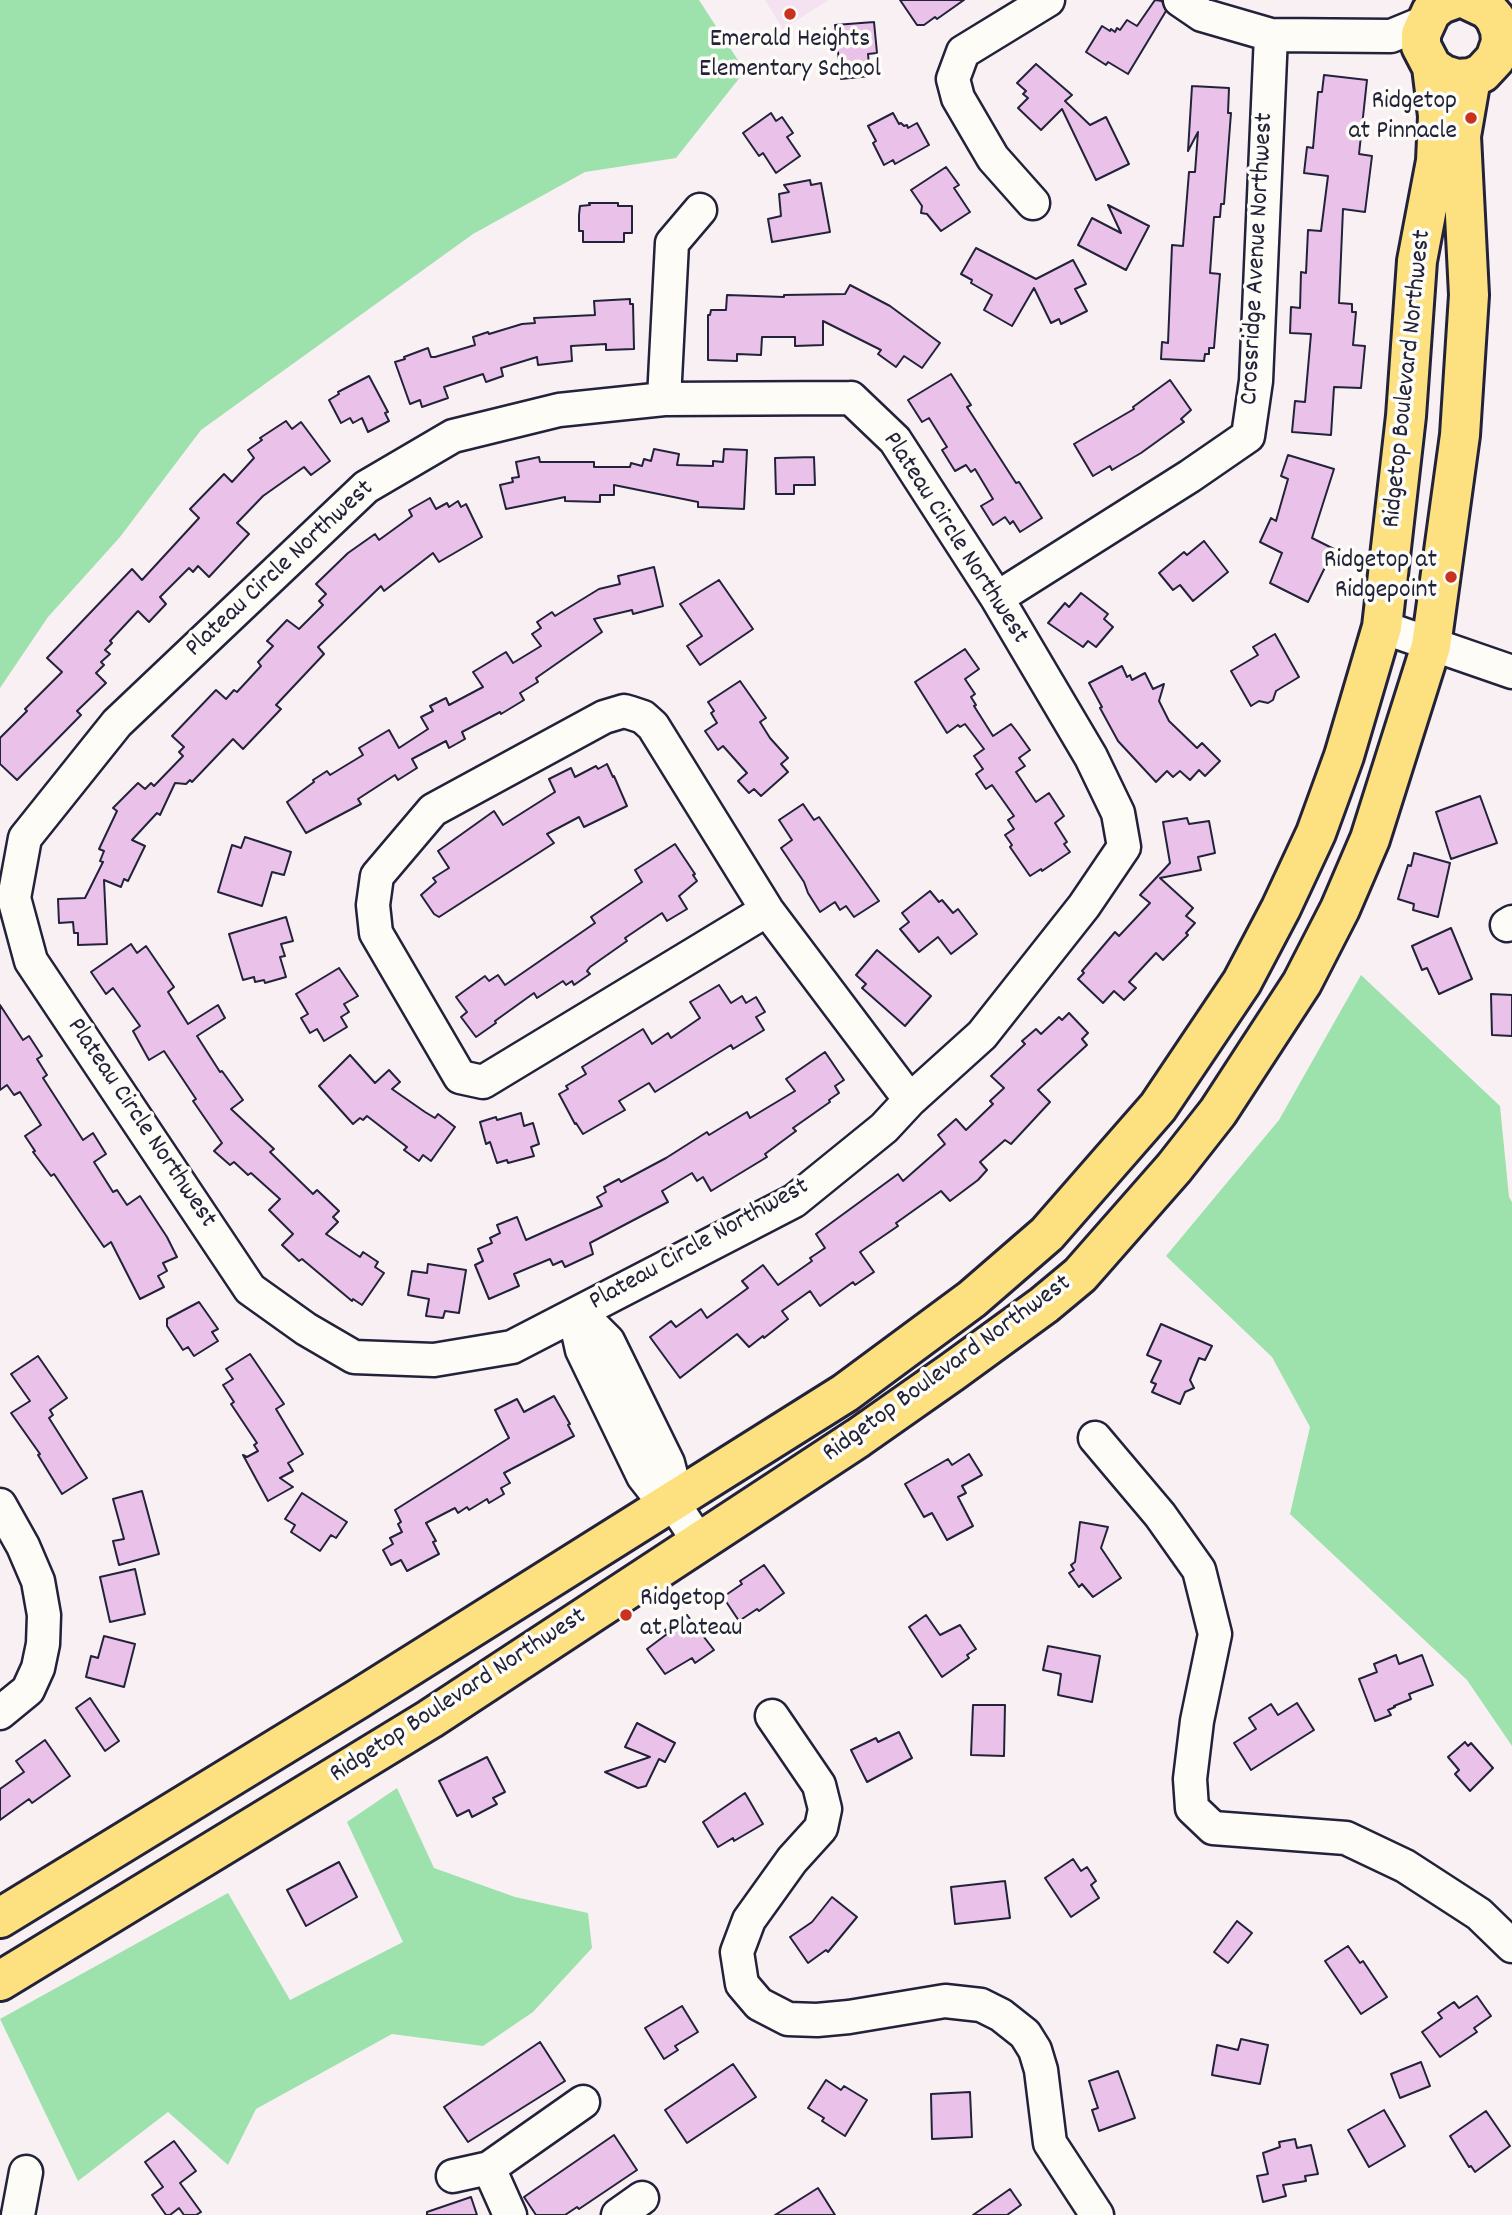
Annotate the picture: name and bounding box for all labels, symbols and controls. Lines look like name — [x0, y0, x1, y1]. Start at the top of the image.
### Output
marker: Emerald Heights Elementary School — [782, 6, 798, 22]
place label: Emerald Heights Elementary School — [699, 25, 881, 86]
place label: Ridgetop at Pinnacle — [1348, 87, 1457, 148]
marker: Ridgetop at Pinnacle — [1463, 110, 1479, 126]
street label: Crossridge Avenue Northwest — [1236, 112, 1282, 406]
street label: Ridgetop Boulevard Northwest — [1378, 228, 1440, 530]
street label: Plateau Circle Northwest — [874, 427, 1034, 651]
street label: Plateau Circle Northwest — [180, 475, 382, 665]
place label: Ridgetop at Ridgepoint — [1324, 546, 1437, 608]
marker: Ridgetop at Ridgepoint — [1443, 569, 1459, 585]
street label: Plateau Circle Northwest — [58, 1013, 222, 1235]
street label: Plateau Circle Northwest — [585, 1173, 815, 1319]
street label: Ridgetop Boulevard Northwest — [818, 1269, 1078, 1471]
place label: Ridgetop at Plateau — [640, 1584, 742, 1646]
street label: Ridgetop Boulevard Northwest — [325, 1602, 593, 1792]
marker: Ridgetop at Plateau — [618, 1607, 634, 1623]

